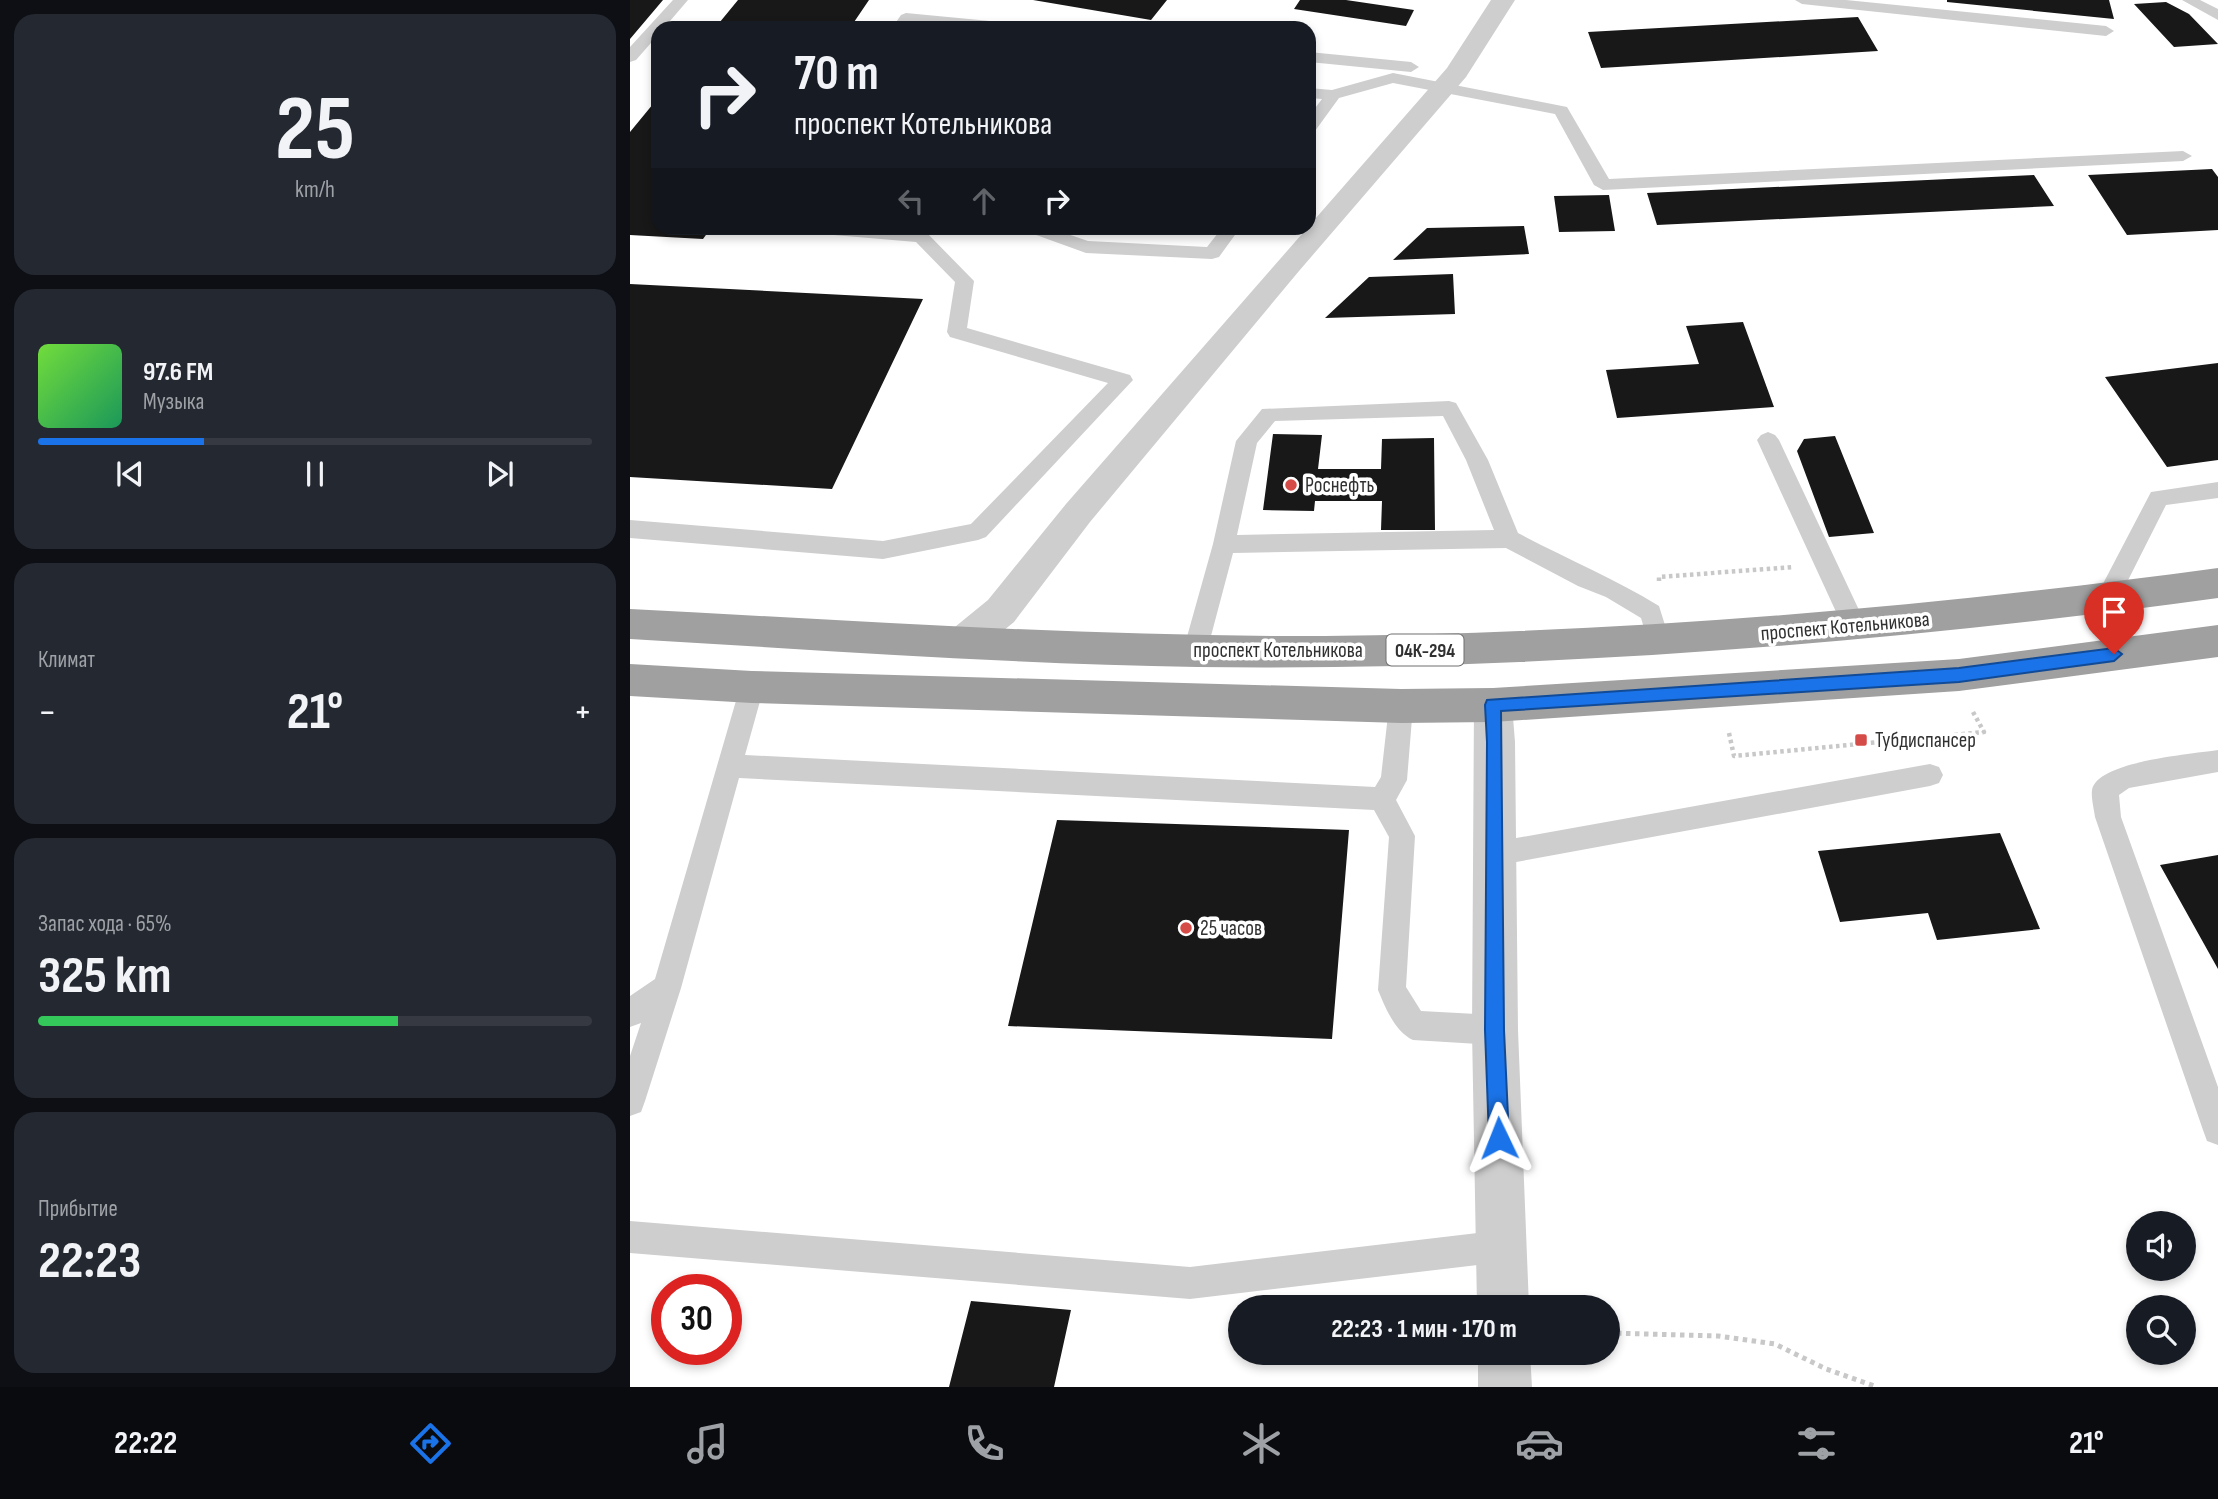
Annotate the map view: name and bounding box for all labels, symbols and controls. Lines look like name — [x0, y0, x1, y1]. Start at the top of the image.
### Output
text: 70 m — [794, 45, 879, 104]
icon: right — [679, 49, 770, 140]
text: 25 — [275, 76, 355, 185]
text: проспект Котельникова — [794, 105, 1052, 144]
text: km/h — [295, 176, 335, 204]
icon: left — [892, 182, 930, 220]
icon: ahead — [965, 182, 1003, 220]
icon: right — [1038, 182, 1076, 220]
text: 97.6 FM — [143, 357, 213, 388]
text: Музыка — [143, 388, 204, 416]
icon: previous — [111, 455, 149, 493]
icon: pause — [296, 455, 334, 493]
icon: next — [481, 455, 519, 493]
place label: Роснефть — [1305, 473, 1374, 498]
marker: Роснефть — [1283, 477, 1299, 493]
pin — [2084, 582, 2144, 654]
icon: arrive — [2095, 593, 2133, 631]
street label: проспект Котельникова — [1760, 607, 1931, 646]
road number: 04К-294 — [1386, 635, 1464, 666]
street label: проспект Котельникова — [1193, 638, 1363, 663]
text: Климат — [38, 646, 95, 674]
text: 21° — [287, 681, 343, 744]
text: − — [38, 690, 57, 735]
text: + — [573, 690, 592, 735]
place label: Тубдиспансер — [1875, 728, 1976, 753]
marker: Тубдиспансер — [1853, 732, 1869, 748]
text: Запас хода · 65% — [38, 910, 172, 938]
place label: 25 часов — [1200, 916, 1262, 941]
marker: 25 часов — [1178, 920, 1194, 936]
text: 325 km — [38, 945, 171, 1008]
position arrow — [1462, 1101, 1536, 1175]
text: Прибытие — [38, 1195, 118, 1223]
map controls — [2126, 1211, 2196, 1365]
button: sound — [2126, 1211, 2196, 1281]
text: 22:23 — [38, 1230, 141, 1293]
speed limit sign: 30 — [651, 1274, 742, 1365]
button: search — [2126, 1295, 2196, 1365]
text: 22:23 · 1 мин · 170 m — [1331, 1314, 1517, 1345]
icon: directions — [406, 1419, 455, 1468]
icon: music — [683, 1419, 732, 1468]
icon: phone — [960, 1419, 1009, 1468]
icon: climate — [1237, 1419, 1286, 1468]
icon: car — [1515, 1419, 1564, 1468]
icon: filters — [1792, 1419, 1841, 1468]
text: 22:22 — [114, 1424, 177, 1463]
text: 21° — [2069, 1424, 2104, 1463]

